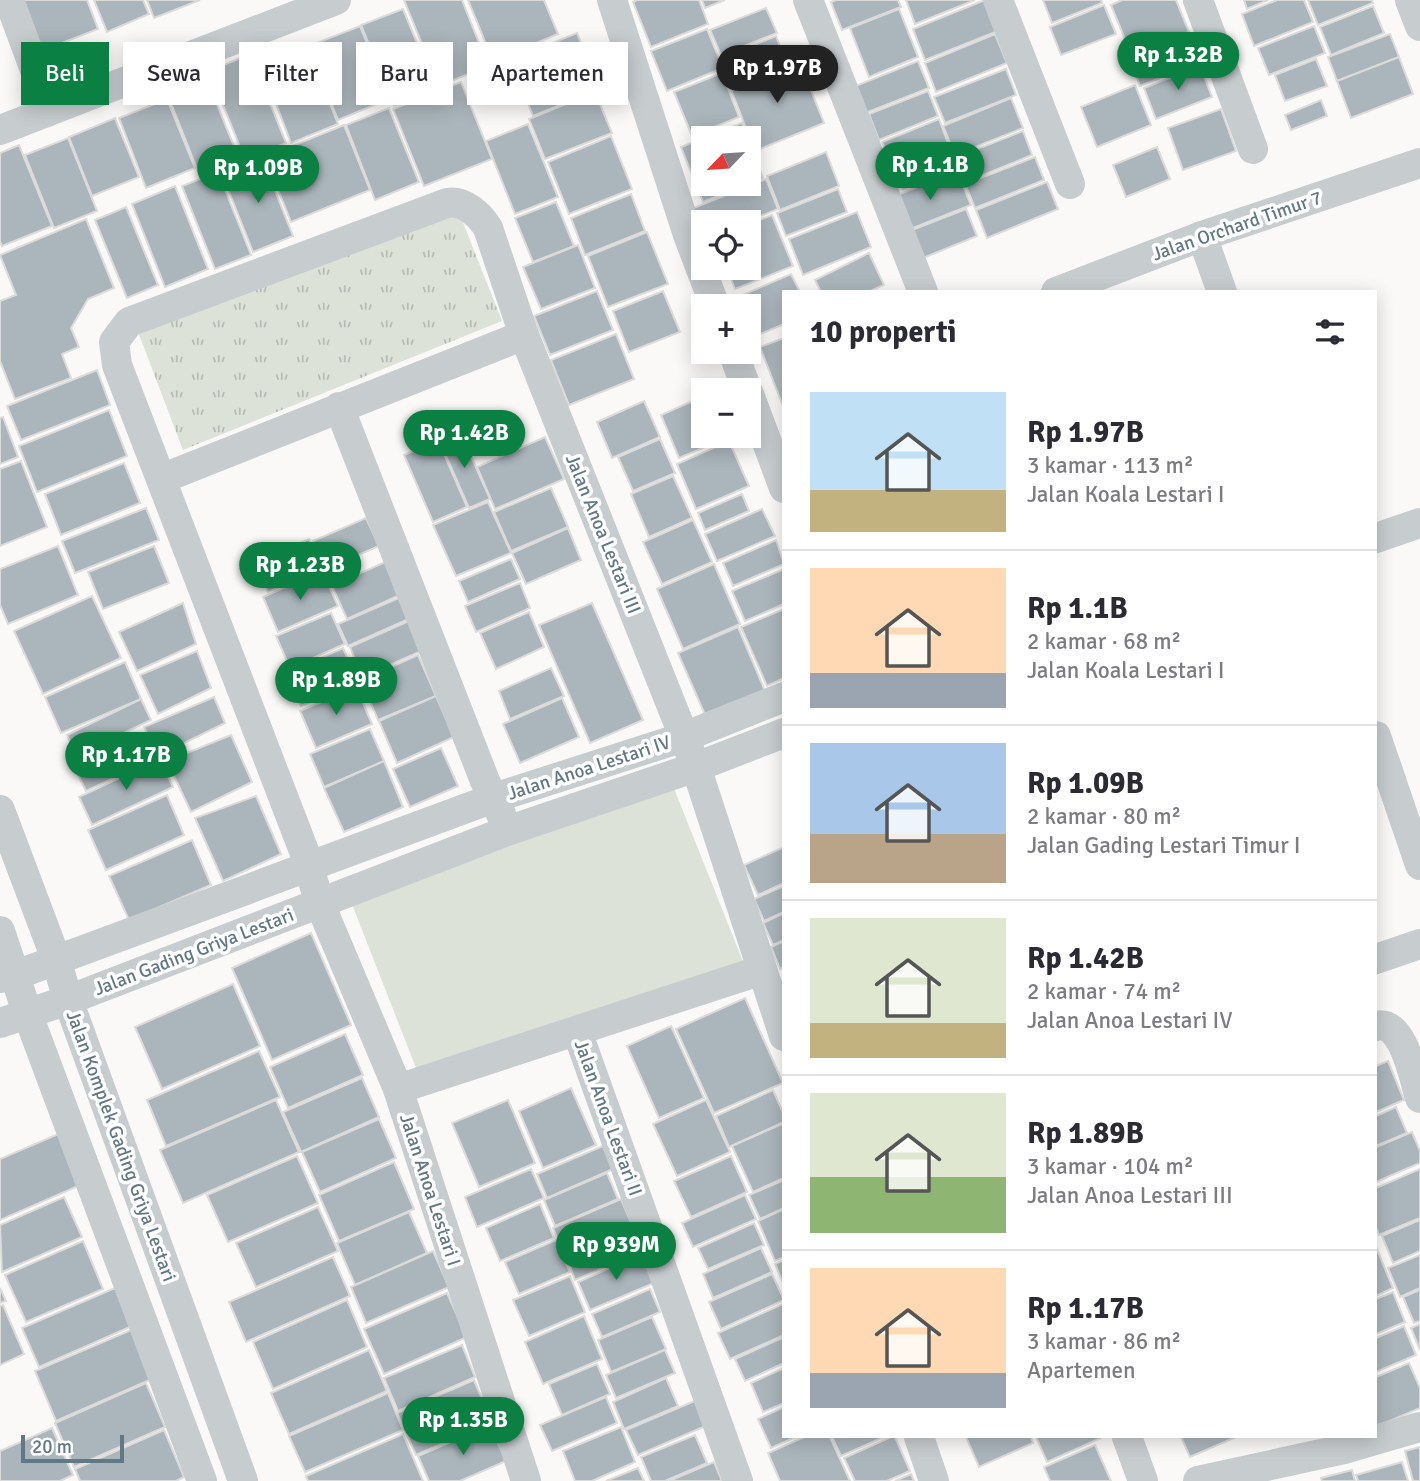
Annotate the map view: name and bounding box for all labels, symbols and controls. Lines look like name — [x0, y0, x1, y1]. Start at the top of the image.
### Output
pin: Rp 1.32B — [1106, 32, 1250, 92]
text: Rp 1.32B — [1133, 40, 1223, 69]
chip: Beli — [21, 42, 109, 105]
chip: Sewa — [123, 42, 225, 105]
chip: Filter — [239, 42, 342, 105]
chip: Baru — [356, 42, 453, 105]
chip: Apartemen — [467, 42, 628, 105]
pin: Rp 1.97B — [705, 46, 849, 105]
text: Rp 1.97B — [732, 53, 822, 82]
north arrow — [691, 126, 761, 196]
map controls — [691, 126, 761, 448]
pin: Rp 1.1B — [865, 142, 995, 202]
pin: Rp 1.09B — [186, 146, 330, 205]
text: Rp 1.1B — [891, 150, 969, 179]
text: Rp 1.09B — [213, 153, 303, 182]
street label: Jalan Orchard Timur 7 — [1149, 186, 1325, 266]
button: locate — [691, 210, 761, 280]
button: + — [691, 294, 761, 364]
icon: filters — [1311, 313, 1349, 351]
text: 10 properti — [810, 314, 957, 351]
button: − — [691, 378, 761, 448]
pin: Rp 1.42B — [392, 410, 536, 470]
text: Rp 1.97B — [1027, 414, 1144, 451]
text: Rp 1.42B — [419, 418, 509, 447]
icon: home — [866, 420, 950, 504]
street label: Jalan Anoa Lestari III — [560, 451, 646, 617]
text: 3 kamar · 113 m² — [1027, 451, 1194, 480]
text: Jalan Koala Lestari I — [1027, 480, 1224, 509]
pin: Rp 1.23B — [228, 542, 372, 602]
text: Rp 1.23B — [255, 550, 345, 579]
text: Rp 1.1B — [1027, 590, 1128, 627]
icon: home — [866, 596, 950, 680]
text: 2 kamar · 68 m² — [1027, 627, 1181, 656]
text: Jalan Koala Lestari I — [1027, 656, 1224, 685]
pin: Rp 1.89B — [264, 658, 408, 717]
text: Rp 1.89B — [291, 665, 381, 694]
street label: Jalan Anoa Lestari IV — [505, 730, 674, 806]
pin: Rp 1.17B — [54, 732, 198, 792]
text: Rp 1.17B — [81, 740, 171, 769]
text: Rp 1.09B — [1027, 765, 1144, 802]
icon: home — [866, 771, 950, 855]
text: 2 kamar · 80 m² — [1027, 802, 1181, 831]
text: Jalan Gading Lestari Timur I — [1027, 831, 1300, 860]
street label: Jalan Gading Griya Lestari — [91, 903, 297, 1001]
text: Rp 1.42B — [1027, 940, 1144, 977]
icon: home — [866, 946, 950, 1030]
text: 2 kamar · 74 m² — [1027, 977, 1181, 1006]
text: Jalan Anoa Lestari IV — [1027, 1006, 1233, 1035]
street label: Jalan Komplek Gading Griya Lestari — [61, 1007, 181, 1285]
street label: Jalan Anoa Lestari II — [569, 1037, 647, 1199]
street label: Jalan Anoa Lestari I — [394, 1111, 466, 1269]
text: Rp 1.89B — [1027, 1115, 1144, 1152]
icon: home — [866, 1121, 950, 1205]
text: 3 kamar · 104 m² — [1027, 1152, 1194, 1181]
text: Jalan Anoa Lestari III — [1027, 1181, 1233, 1210]
pin: Rp 939M — [551, 1222, 681, 1282]
text: Rp 939M — [572, 1230, 660, 1259]
text: Rp 1.17B — [1027, 1290, 1144, 1327]
icon: home — [866, 1296, 950, 1380]
text: 3 kamar · 86 m² — [1027, 1327, 1181, 1356]
text: Apartemen — [1027, 1356, 1136, 1385]
pin: Rp 1.35B — [391, 1398, 535, 1457]
text: Rp 1.35B — [418, 1405, 508, 1434]
scale bar — [21, 1432, 124, 1464]
text: 20 m — [32, 1435, 72, 1459]

